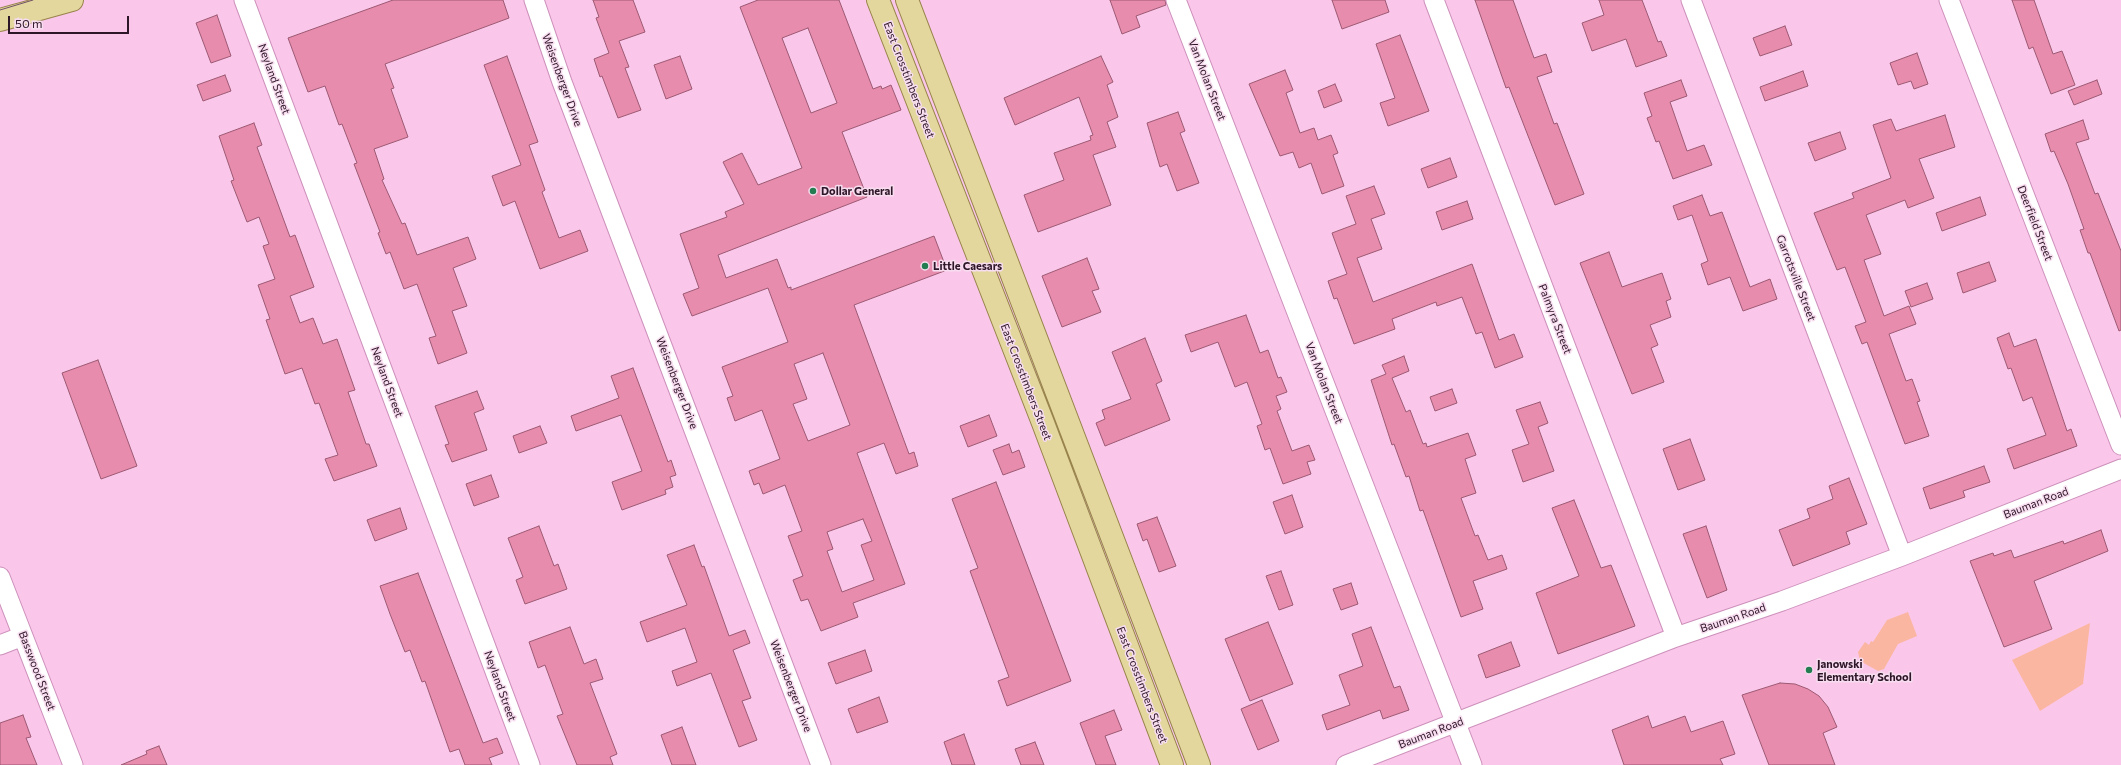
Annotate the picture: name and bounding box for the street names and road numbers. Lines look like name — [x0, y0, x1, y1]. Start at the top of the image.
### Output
street label: East Crosstimbers Street — [881, 20, 937, 140]
street label: Weisenberger Drive — [539, 32, 585, 128]
street label: Van Molan Street — [1185, 37, 1229, 123]
street label: Neyland Street — [255, 42, 293, 116]
street label: Deerfield Street — [2015, 184, 2055, 262]
street label: Garrotsville Street — [1773, 233, 1819, 323]
street label: Palmyra Street — [1536, 282, 1574, 356]
street label: East Crosstimbers Street — [998, 322, 1054, 442]
street label: Weisenberger Drive — [653, 335, 701, 431]
street label: Van Molan Street — [1302, 340, 1346, 426]
street label: Neyland Street — [368, 345, 406, 419]
street label: Bauman Road — [2002, 485, 2070, 521]
street label: Bauman Road — [1698, 601, 1768, 635]
street label: East Crosstimbers Street — [1114, 625, 1170, 745]
street label: Basswood Street — [16, 629, 58, 713]
street label: Weisenberger Drive — [767, 638, 815, 734]
street label: Neyland Street — [481, 649, 519, 723]
street label: Bauman Road — [1397, 715, 1465, 751]

